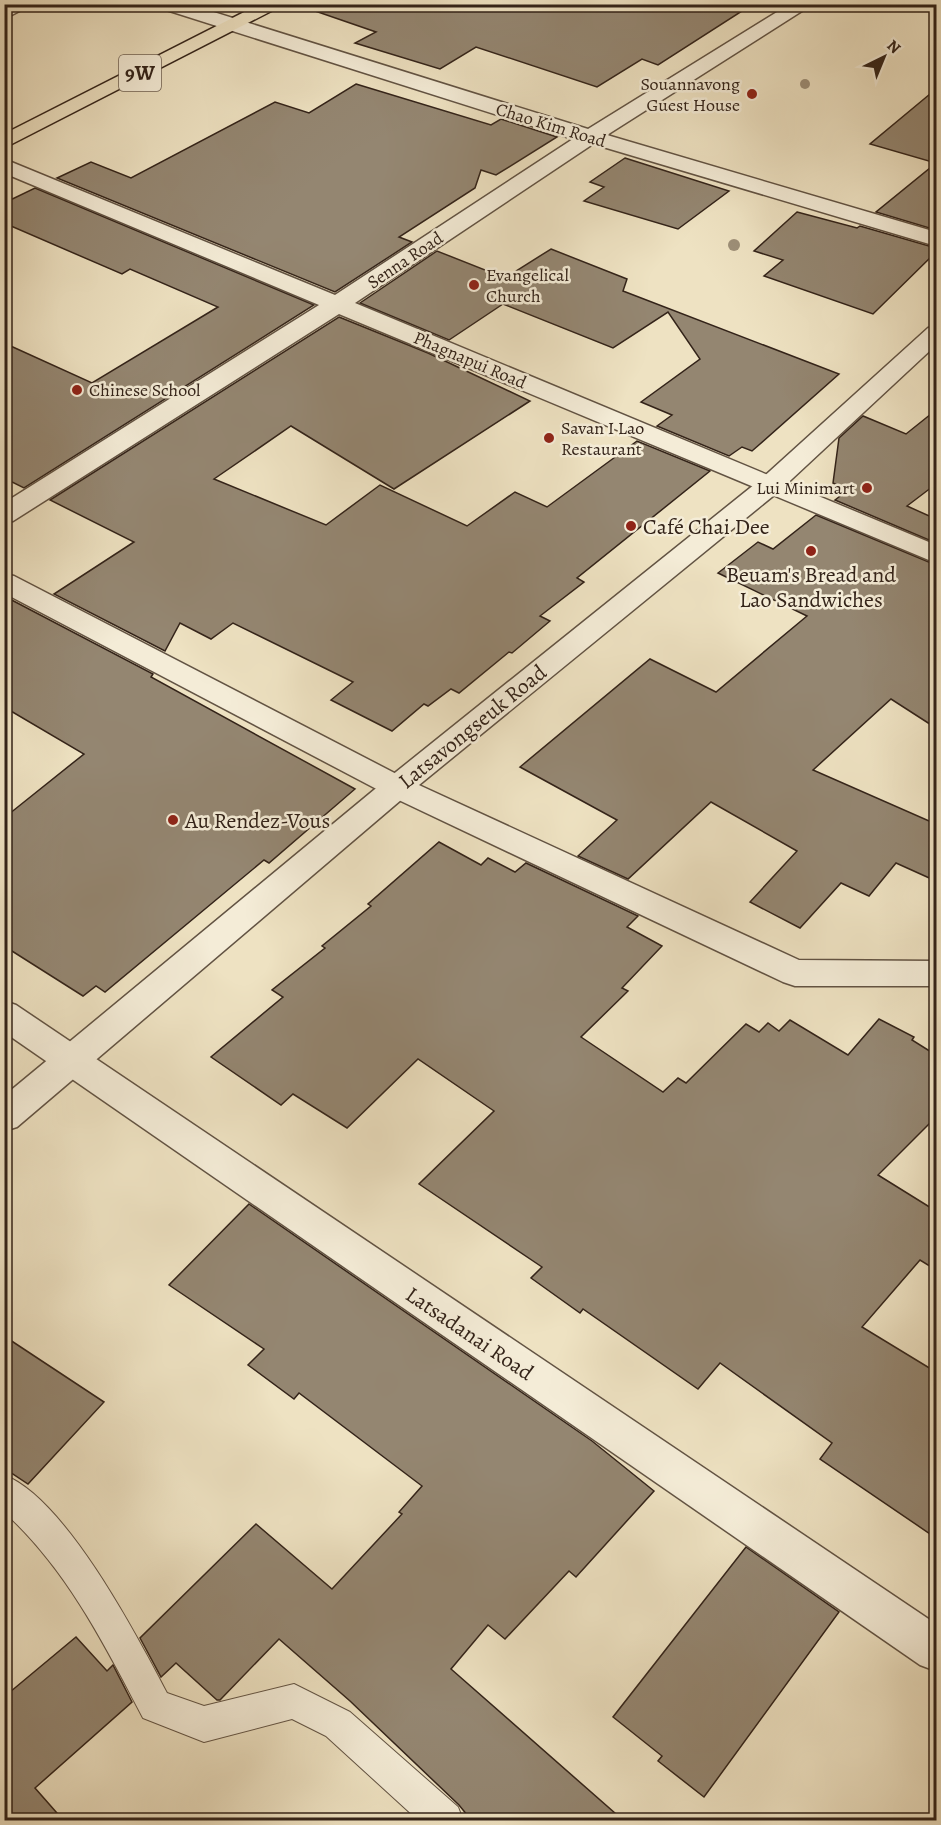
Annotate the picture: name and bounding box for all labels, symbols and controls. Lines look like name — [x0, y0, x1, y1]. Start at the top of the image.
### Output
north arrow — [854, 27, 914, 87]
text: N — [882, 35, 906, 59]
road number: 9W — [119, 55, 161, 91]
place label: Souannavong Guest House — [640, 72, 740, 117]
marker: Souannavong Guest House — [745, 87, 759, 101]
street label: Chao Kim Road — [493, 97, 609, 153]
street label: Senna Road — [362, 226, 448, 294]
place label: Evangelical Church — [486, 263, 569, 308]
marker: Evangelical Church — [467, 278, 481, 292]
street label: Phagnapui Road — [410, 325, 530, 395]
place label: Chinese School — [89, 378, 201, 402]
marker: Chinese School — [70, 383, 84, 397]
place label: Savan I Lao Restaurant — [561, 416, 644, 461]
marker: Savan I Lao Restaurant — [542, 431, 556, 445]
place label: Lui Minimart — [756, 476, 855, 500]
marker: Lui Minimart — [860, 481, 874, 495]
place label: Café Chai Dee — [643, 512, 770, 542]
marker: Café Chai Dee — [624, 519, 638, 533]
marker: Beuam's Bread and Lao Sandwiches — [804, 544, 818, 558]
place label: Beuam's Bread and Lao Sandwiches — [726, 560, 896, 615]
street label: Latsavongseuk Road — [392, 658, 553, 796]
place label: Au Rendez-Vous — [184, 806, 330, 836]
marker: Au Rendez-Vous — [166, 813, 180, 827]
street label: Latsadanai Road — [399, 1280, 540, 1388]

